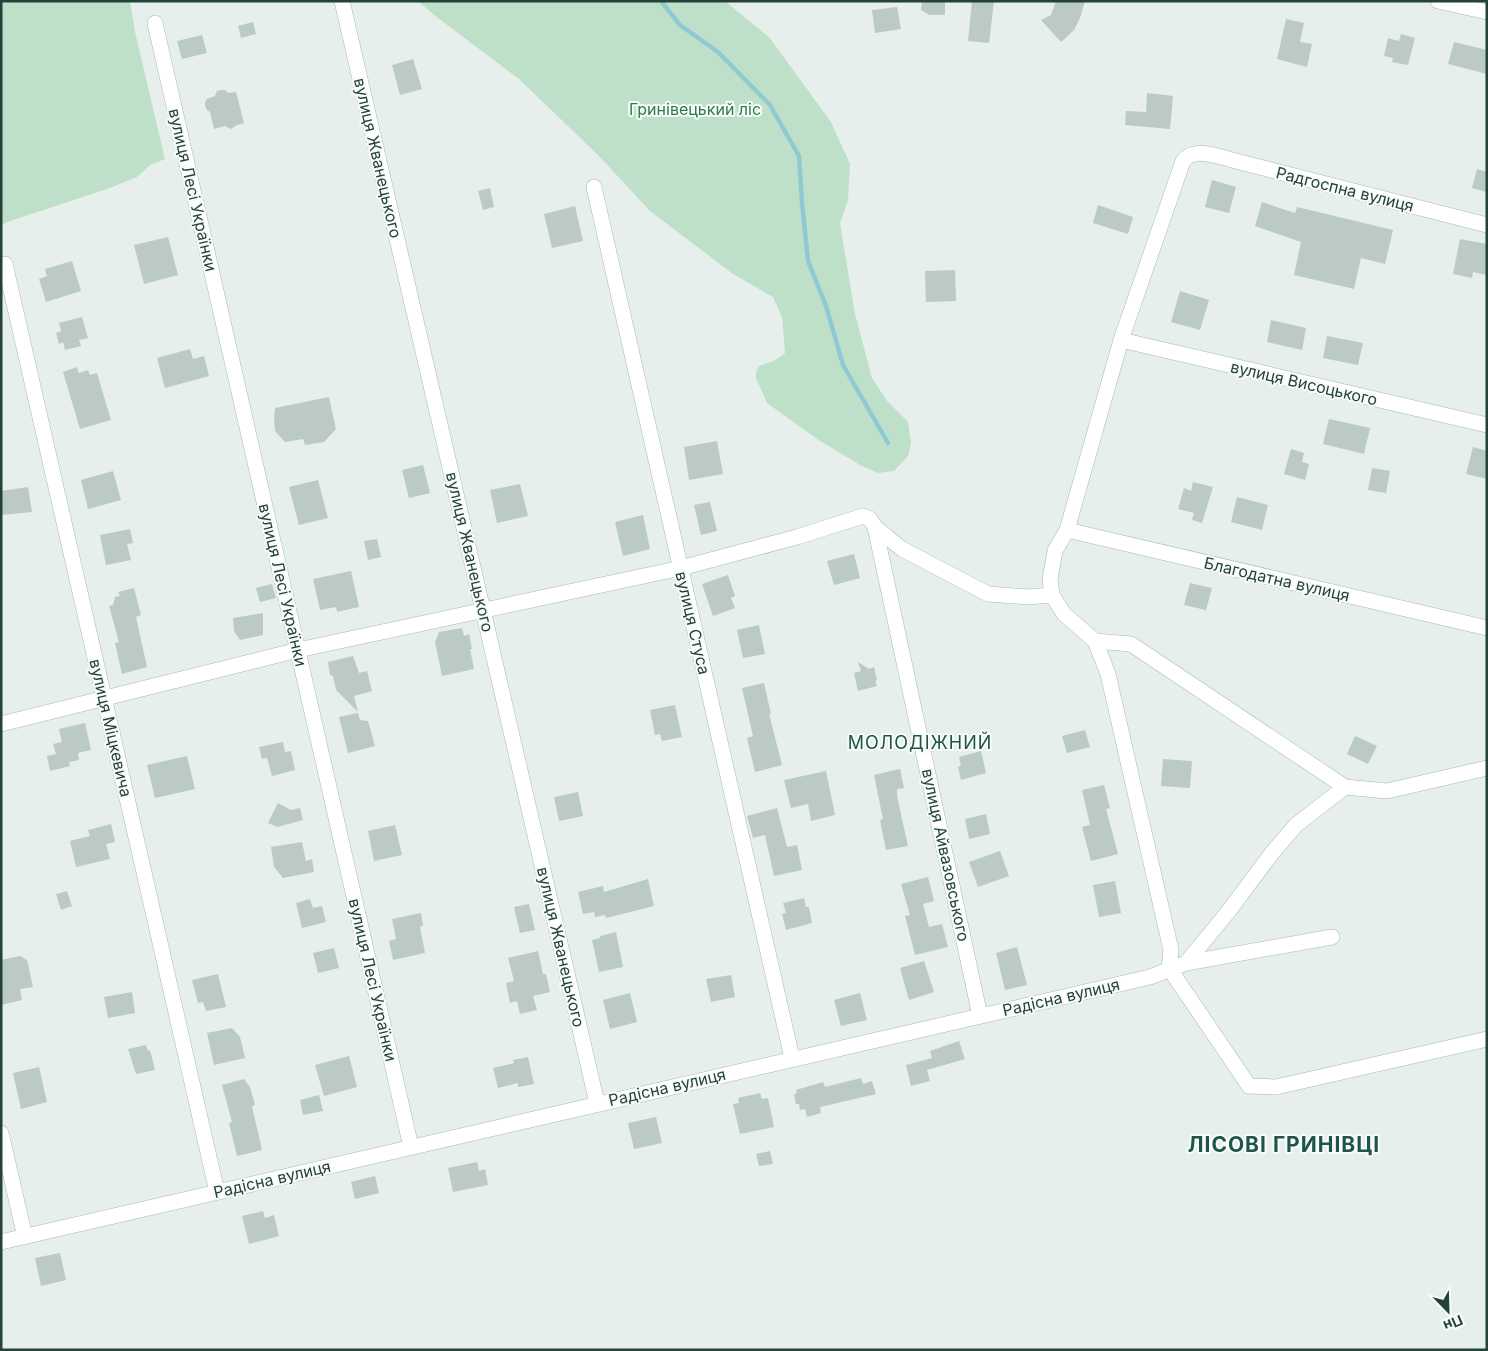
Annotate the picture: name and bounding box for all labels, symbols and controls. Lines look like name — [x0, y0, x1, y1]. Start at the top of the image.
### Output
street label: вулиця Жванецького — [350, 76, 406, 240]
park label: Гринівецький ліс — [629, 99, 761, 119]
street label: вулиця Лесі Українки — [165, 107, 221, 273]
street label: Радгоспна вулиця — [1274, 162, 1416, 216]
street label: вулиця Висоцького — [1229, 356, 1379, 410]
street label: вулиця Жванецького — [442, 470, 498, 634]
street label: вулиця Лесі Українки — [255, 502, 311, 668]
street label: Благодатна вулиця — [1202, 553, 1352, 605]
street label: вулиця Стуса — [671, 569, 715, 677]
street label: вулиця Міцкевича — [85, 657, 137, 799]
district label: МОЛОДІЖНИЙ — [848, 731, 992, 753]
street label: вулиця Айвазовського — [918, 767, 974, 943]
street label: вулиця Жванецького — [533, 865, 589, 1029]
street label: вулиця Лесі Українки — [345, 897, 401, 1063]
street label: Радісна вулиця — [1000, 974, 1122, 1020]
street label: Радісна вулиця — [606, 1064, 728, 1110]
district label: ЛІСОВІ ГРИНІВЦІ — [1188, 1132, 1380, 1157]
street label: Радісна вулиця — [211, 1156, 333, 1202]
north arrow — [1423, 1286, 1473, 1336]
text: Пн — [1441, 1312, 1465, 1335]

